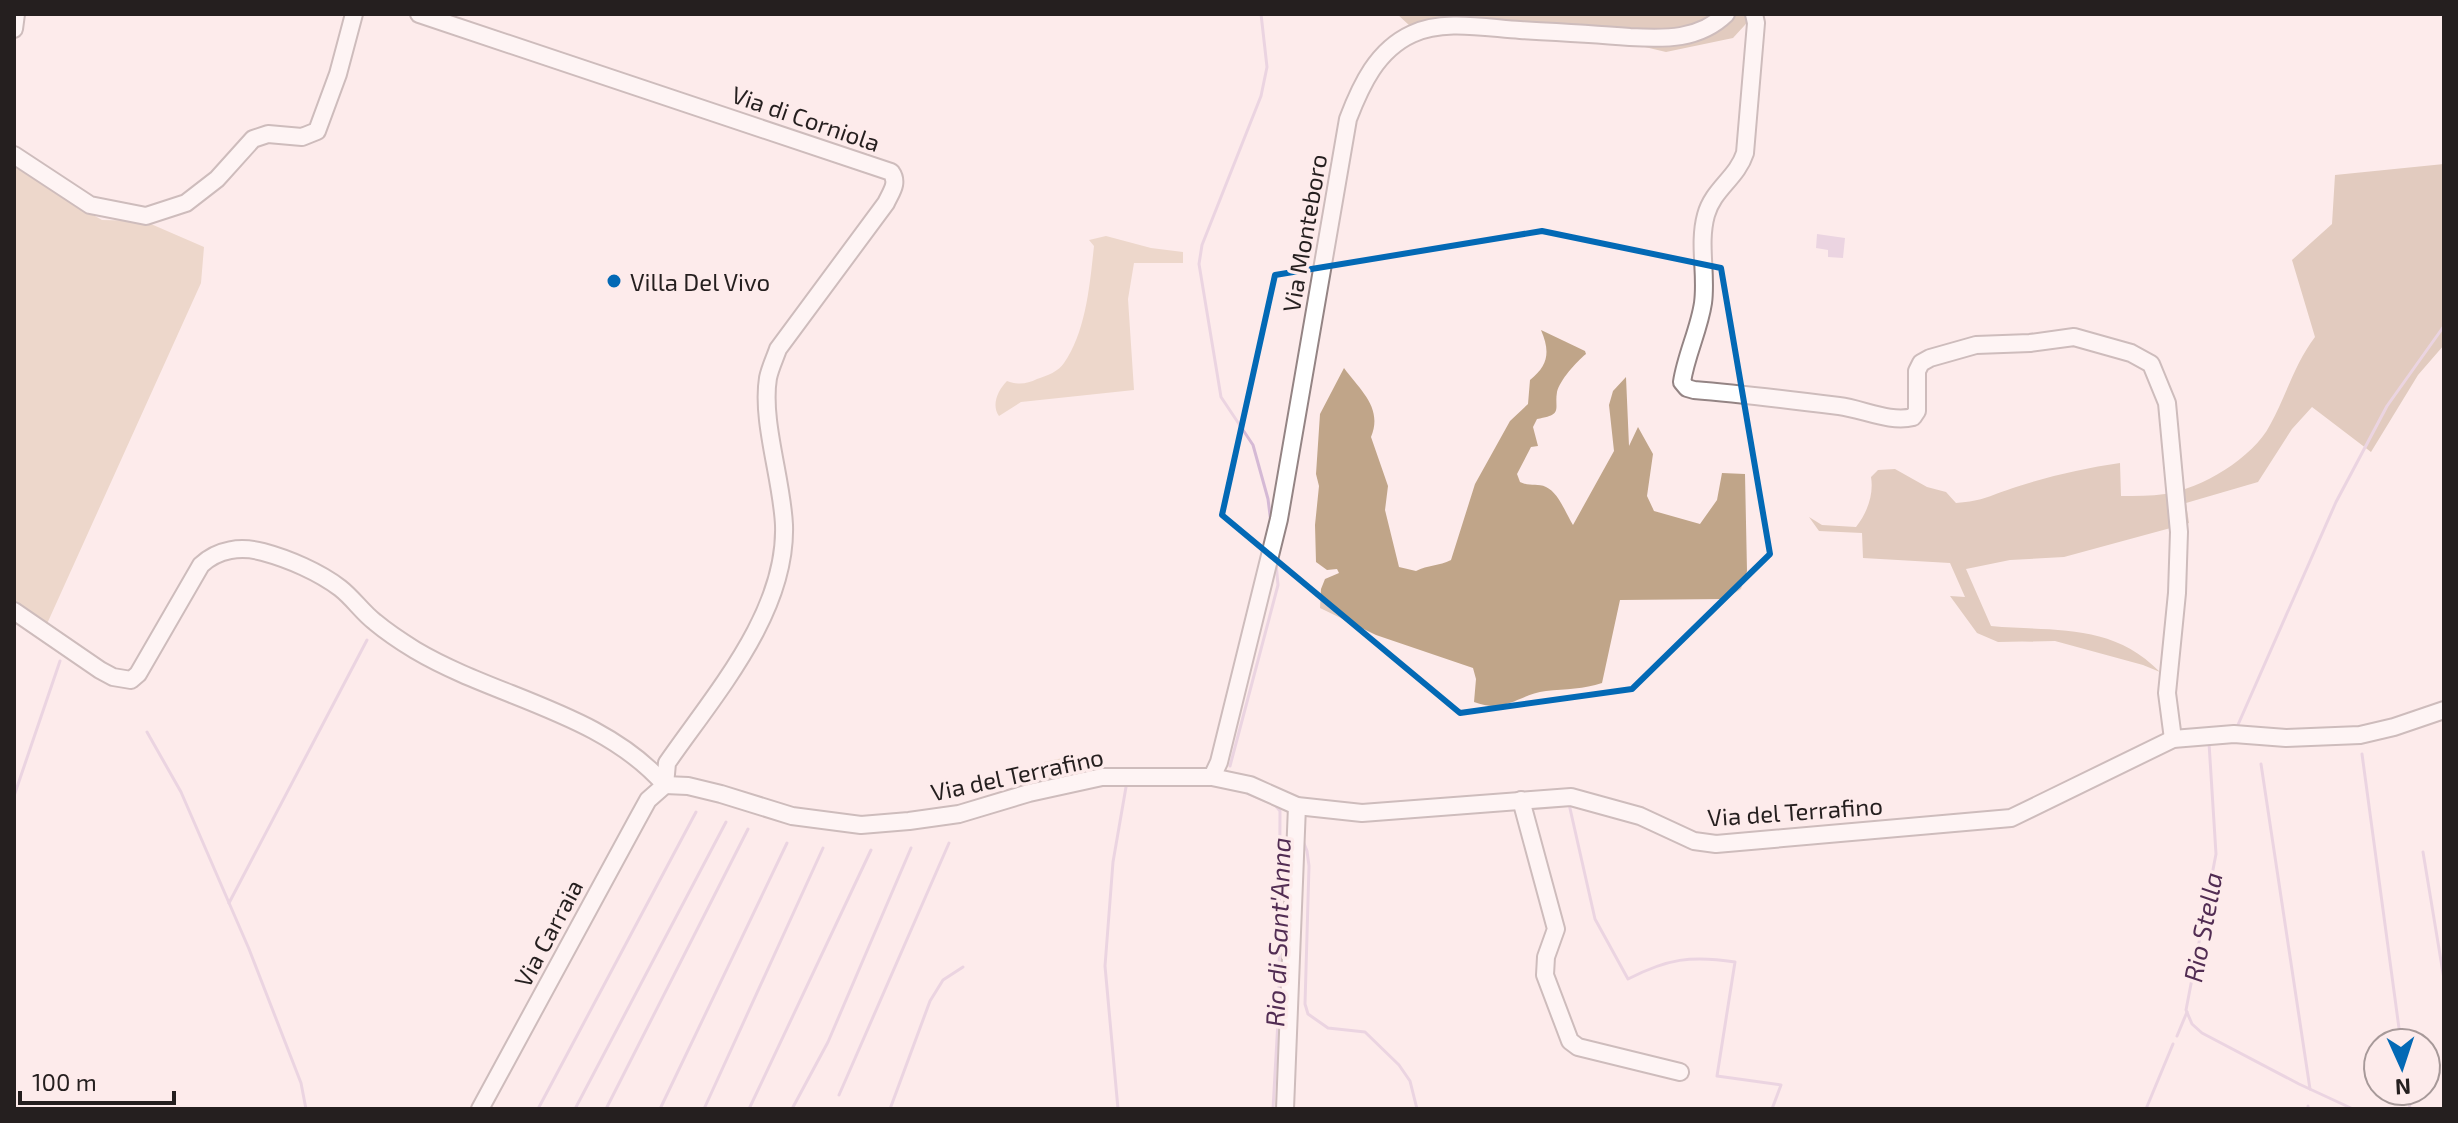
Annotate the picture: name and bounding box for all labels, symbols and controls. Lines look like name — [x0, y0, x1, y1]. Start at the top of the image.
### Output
street label: Via di Corniola — [728, 79, 884, 157]
street label: Via Monteboro — [1276, 152, 1332, 314]
place label: Villa Del Vivo — [630, 267, 770, 296]
marker: Villa Del Vivo — [605, 272, 623, 290]
street label: Via del Terrafino — [928, 742, 1106, 806]
street label: Via del Terrafino — [1706, 790, 1884, 832]
water label: Rio di Sant'Anna — [1258, 837, 1296, 1027]
water label: Rio Stella — [2176, 869, 2228, 985]
street label: Via Carraia — [508, 874, 588, 992]
north arrow — [2362, 1027, 2442, 1107]
scale bar — [20, 1055, 174, 1105]
text: 100 m — [32, 1067, 97, 1096]
text: N — [2394, 1075, 2412, 1101]

